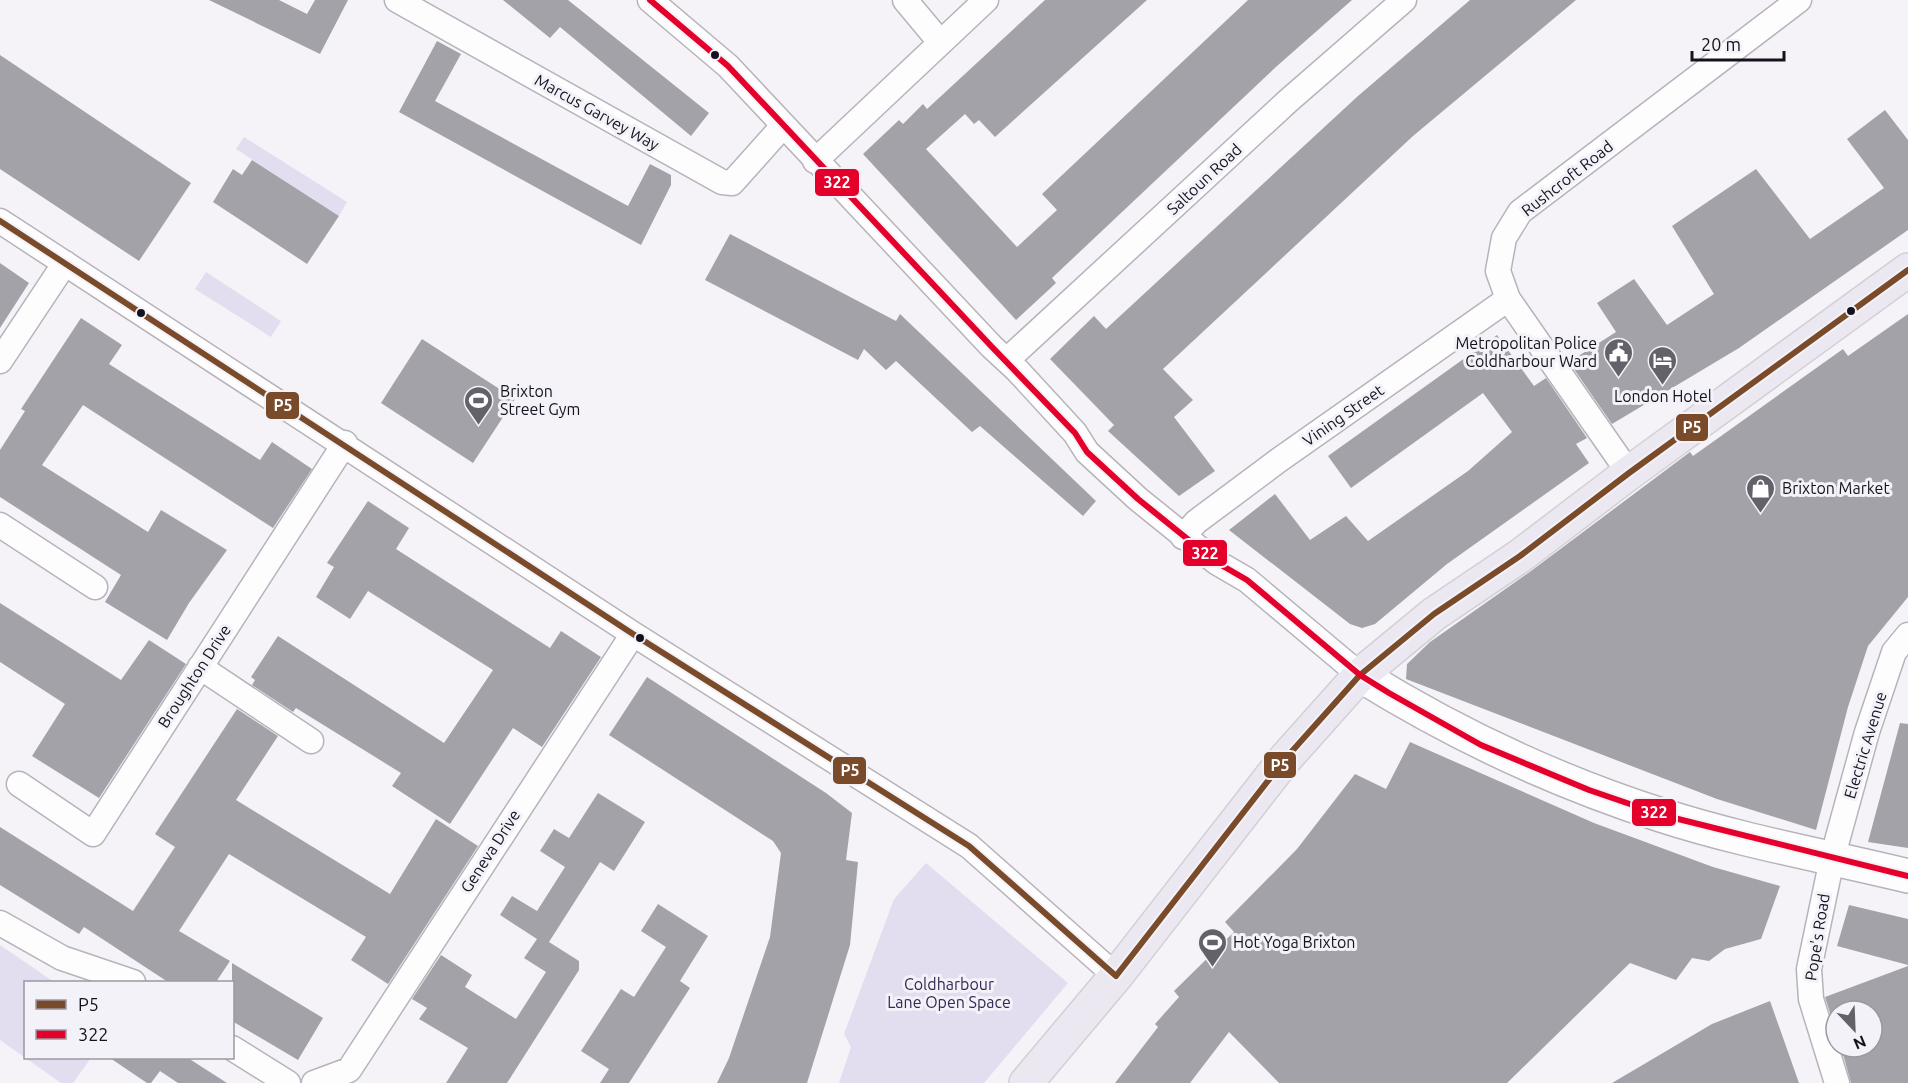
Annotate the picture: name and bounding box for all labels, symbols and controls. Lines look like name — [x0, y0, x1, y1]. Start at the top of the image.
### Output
scale bar — [1692, 24, 1784, 62]
text: 20 m — [1701, 34, 1741, 54]
unlabelled marker — [709, 49, 721, 61]
street label: Marcus Garvey Way — [532, 70, 662, 154]
street label: Rushcroft Road — [1518, 137, 1616, 219]
street label: Saltoun Road — [1163, 140, 1245, 218]
line badge: 322 — [814, 168, 860, 197]
text: 322 — [823, 173, 851, 191]
unlabelled marker — [1845, 305, 1857, 317]
unlabelled marker — [135, 307, 147, 319]
place label: Metropolitan Police Coldharbour Ward — [1455, 334, 1597, 370]
public building icon: Metropolitan Police Coldharbour Ward — [1602, 336, 1634, 378]
hotel icon: London Hotel — [1647, 344, 1679, 386]
street label: Vining Street — [1299, 380, 1387, 449]
place label: Brixton Street Gym — [500, 382, 580, 418]
sports icon: Brixton Street Gym — [463, 384, 495, 426]
place label: London Hotel — [1614, 387, 1712, 405]
line badge: P5 — [265, 391, 300, 420]
text: P5 — [273, 396, 293, 414]
line badge: P5 — [1675, 413, 1709, 442]
text: P5 — [1682, 418, 1702, 436]
shop icon: Brixton Market — [1745, 472, 1777, 514]
place label: Brixton Market — [1782, 479, 1890, 497]
line badge: 322 — [1182, 539, 1228, 567]
text: 322 — [1191, 544, 1219, 562]
street label: Broughton Drive — [154, 621, 234, 731]
unlabelled marker — [634, 632, 646, 644]
street label: Electric Avenue — [1840, 689, 1890, 801]
line badge: P5 — [1263, 751, 1297, 779]
line badge: P5 — [832, 756, 867, 785]
text: P5 — [1270, 756, 1290, 774]
text: P5 — [840, 761, 860, 779]
line badge: 322 — [1631, 798, 1677, 827]
text: 322 — [1640, 803, 1668, 821]
street label: Geneva Drive — [457, 806, 523, 896]
street label: Pope's Road — [1801, 892, 1833, 982]
sports icon: Hot Yoga Brixton — [1196, 926, 1228, 968]
place label: Hot Yoga Brixton — [1233, 933, 1355, 951]
park label: Coldharbour Lane Open Space — [887, 975, 1011, 1011]
legend — [24, 981, 234, 1059]
text: P5 — [78, 994, 99, 1014]
north arrow — [1824, 999, 1884, 1059]
text: 322 — [78, 1024, 108, 1044]
text: N — [1851, 1032, 1869, 1053]

